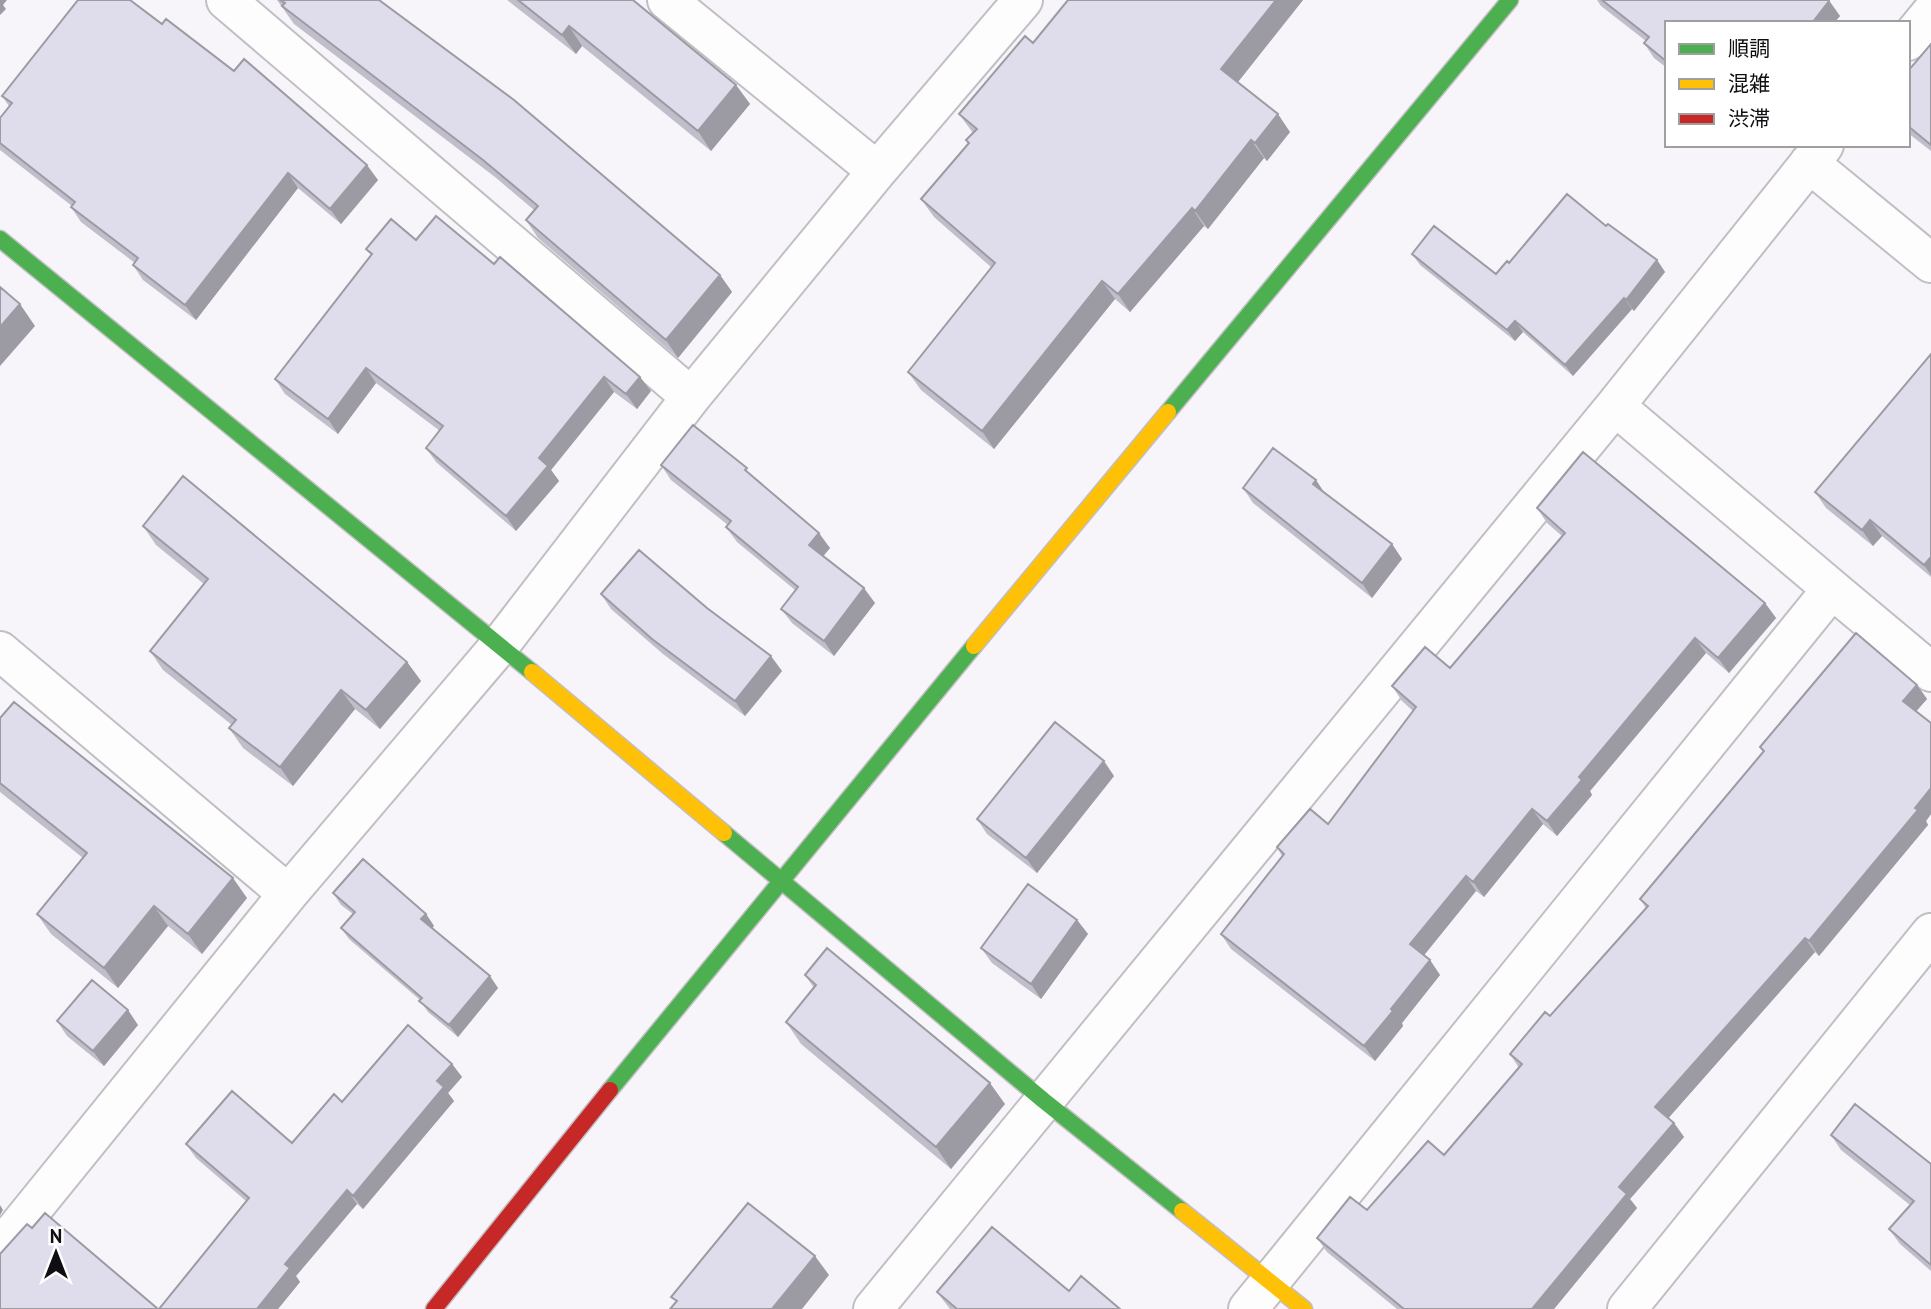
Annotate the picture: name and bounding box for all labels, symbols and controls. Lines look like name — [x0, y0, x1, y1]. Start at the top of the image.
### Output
legend — [1665, 21, 1910, 147]
text: 順調 — [1728, 35, 1770, 62]
text: 混雑 — [1728, 70, 1770, 97]
text: 渋滞 — [1728, 105, 1770, 132]
north arrow — [21, 1218, 91, 1288]
text: N — [50, 1224, 62, 1248]

